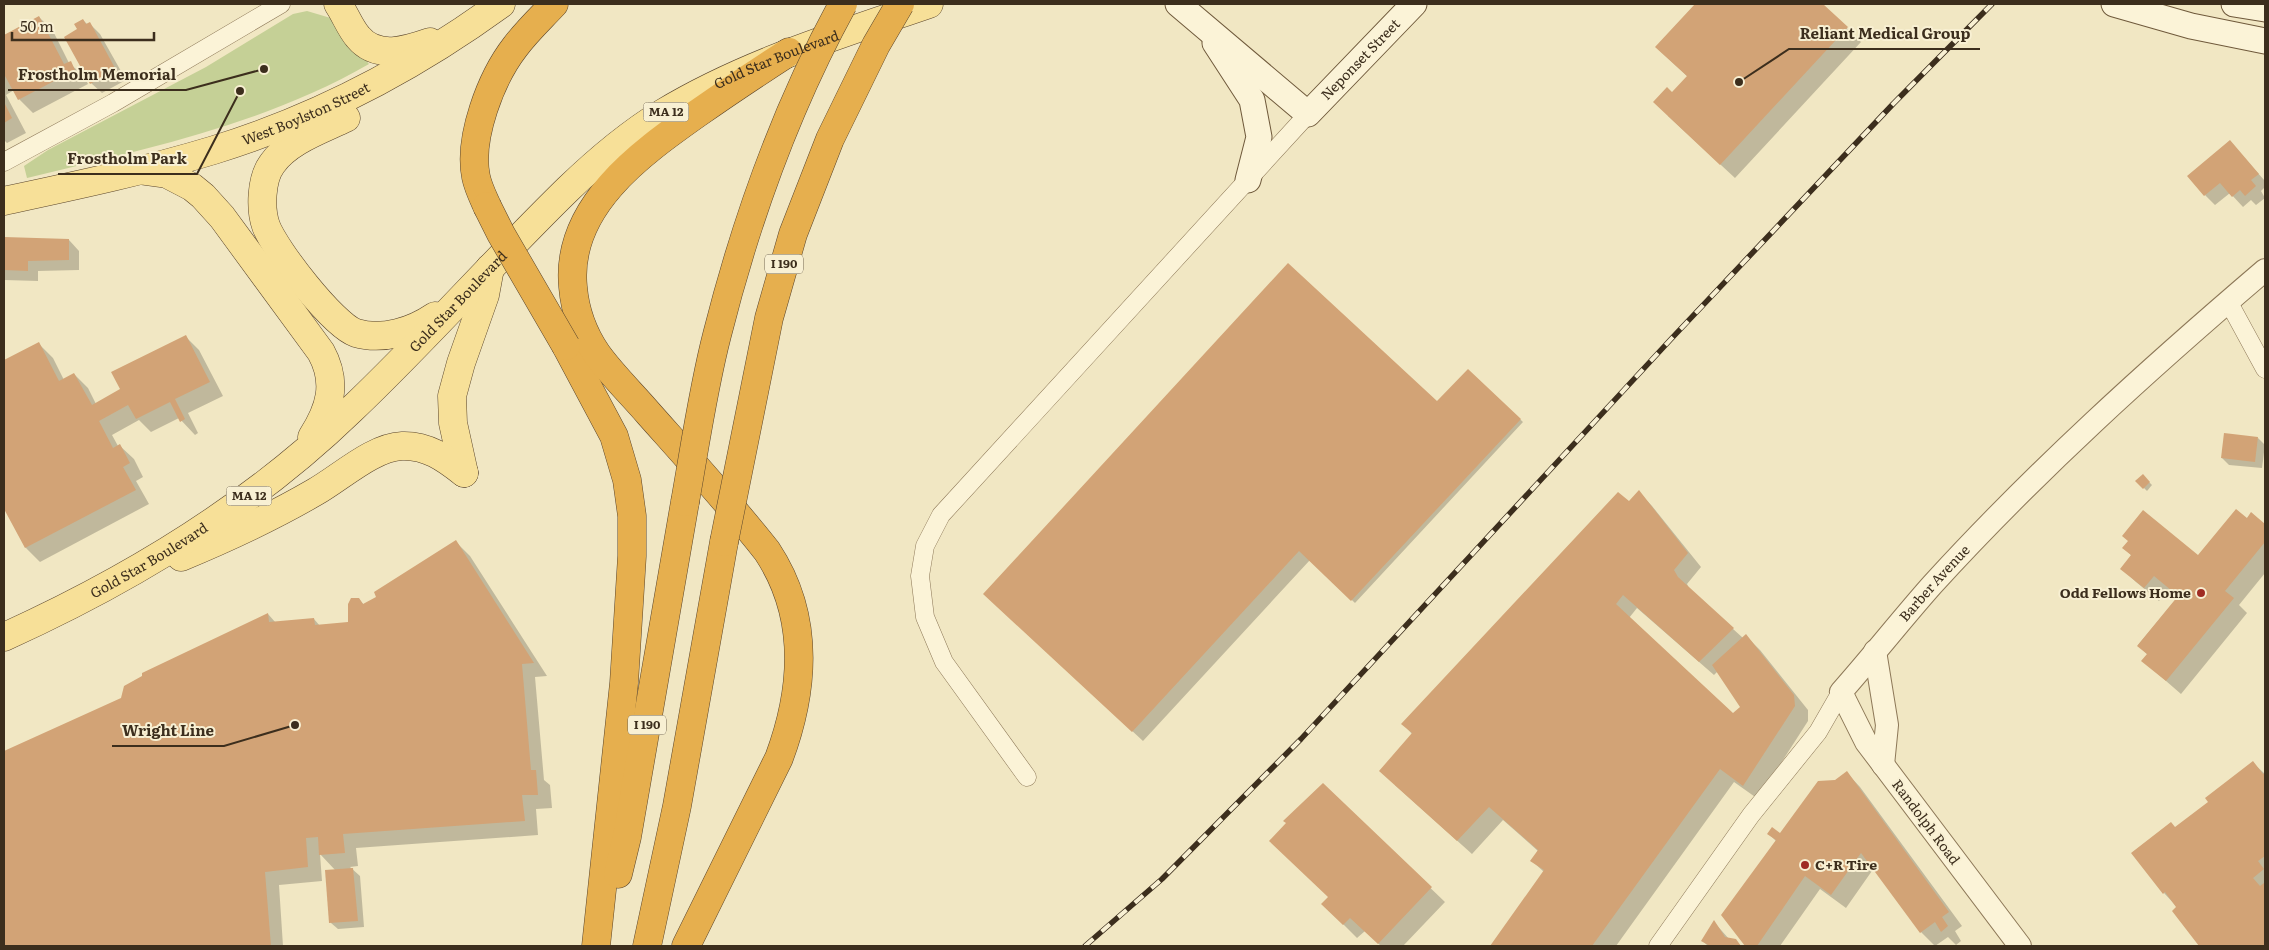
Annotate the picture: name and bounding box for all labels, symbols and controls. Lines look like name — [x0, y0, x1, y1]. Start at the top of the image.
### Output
scale bar — [12, 10, 155, 42]
street label: Neponset Street — [1316, 13, 1404, 104]
text: 50 m — [20, 14, 54, 37]
callout: Reliant Medical Group — [1789, 19, 1980, 49]
text: Reliant Medical Group — [1800, 21, 1970, 44]
street label: Gold Star Boulevard — [710, 24, 842, 93]
callout: Frostholm Memorial — [8, 60, 186, 90]
text: Frostholm Memorial — [18, 62, 177, 85]
street label: West Boylston Street — [239, 76, 373, 149]
road number: MA 12 — [644, 102, 688, 121]
callout: Frostholm Park — [58, 144, 197, 174]
text: Frostholm Park — [67, 146, 188, 169]
street label: Gold Star Boulevard — [404, 246, 511, 356]
road number: I 190 — [765, 254, 803, 274]
road number: MA 12 — [226, 486, 272, 506]
street label: Gold Star Boulevard — [86, 517, 211, 602]
street label: Barber Avenue — [1894, 540, 1974, 625]
place label: Odd Fellows Home — [2060, 582, 2191, 602]
marker: Odd Fellows Home — [2195, 587, 2207, 599]
callout: Wright Line — [112, 716, 224, 746]
road number: I 190 — [628, 716, 666, 734]
text: Wright Line — [122, 718, 215, 741]
street label: Randolph Road — [1888, 775, 1966, 868]
place label: C+R Tire — [1815, 854, 1877, 874]
marker: C+R Tire — [1799, 859, 1811, 871]

